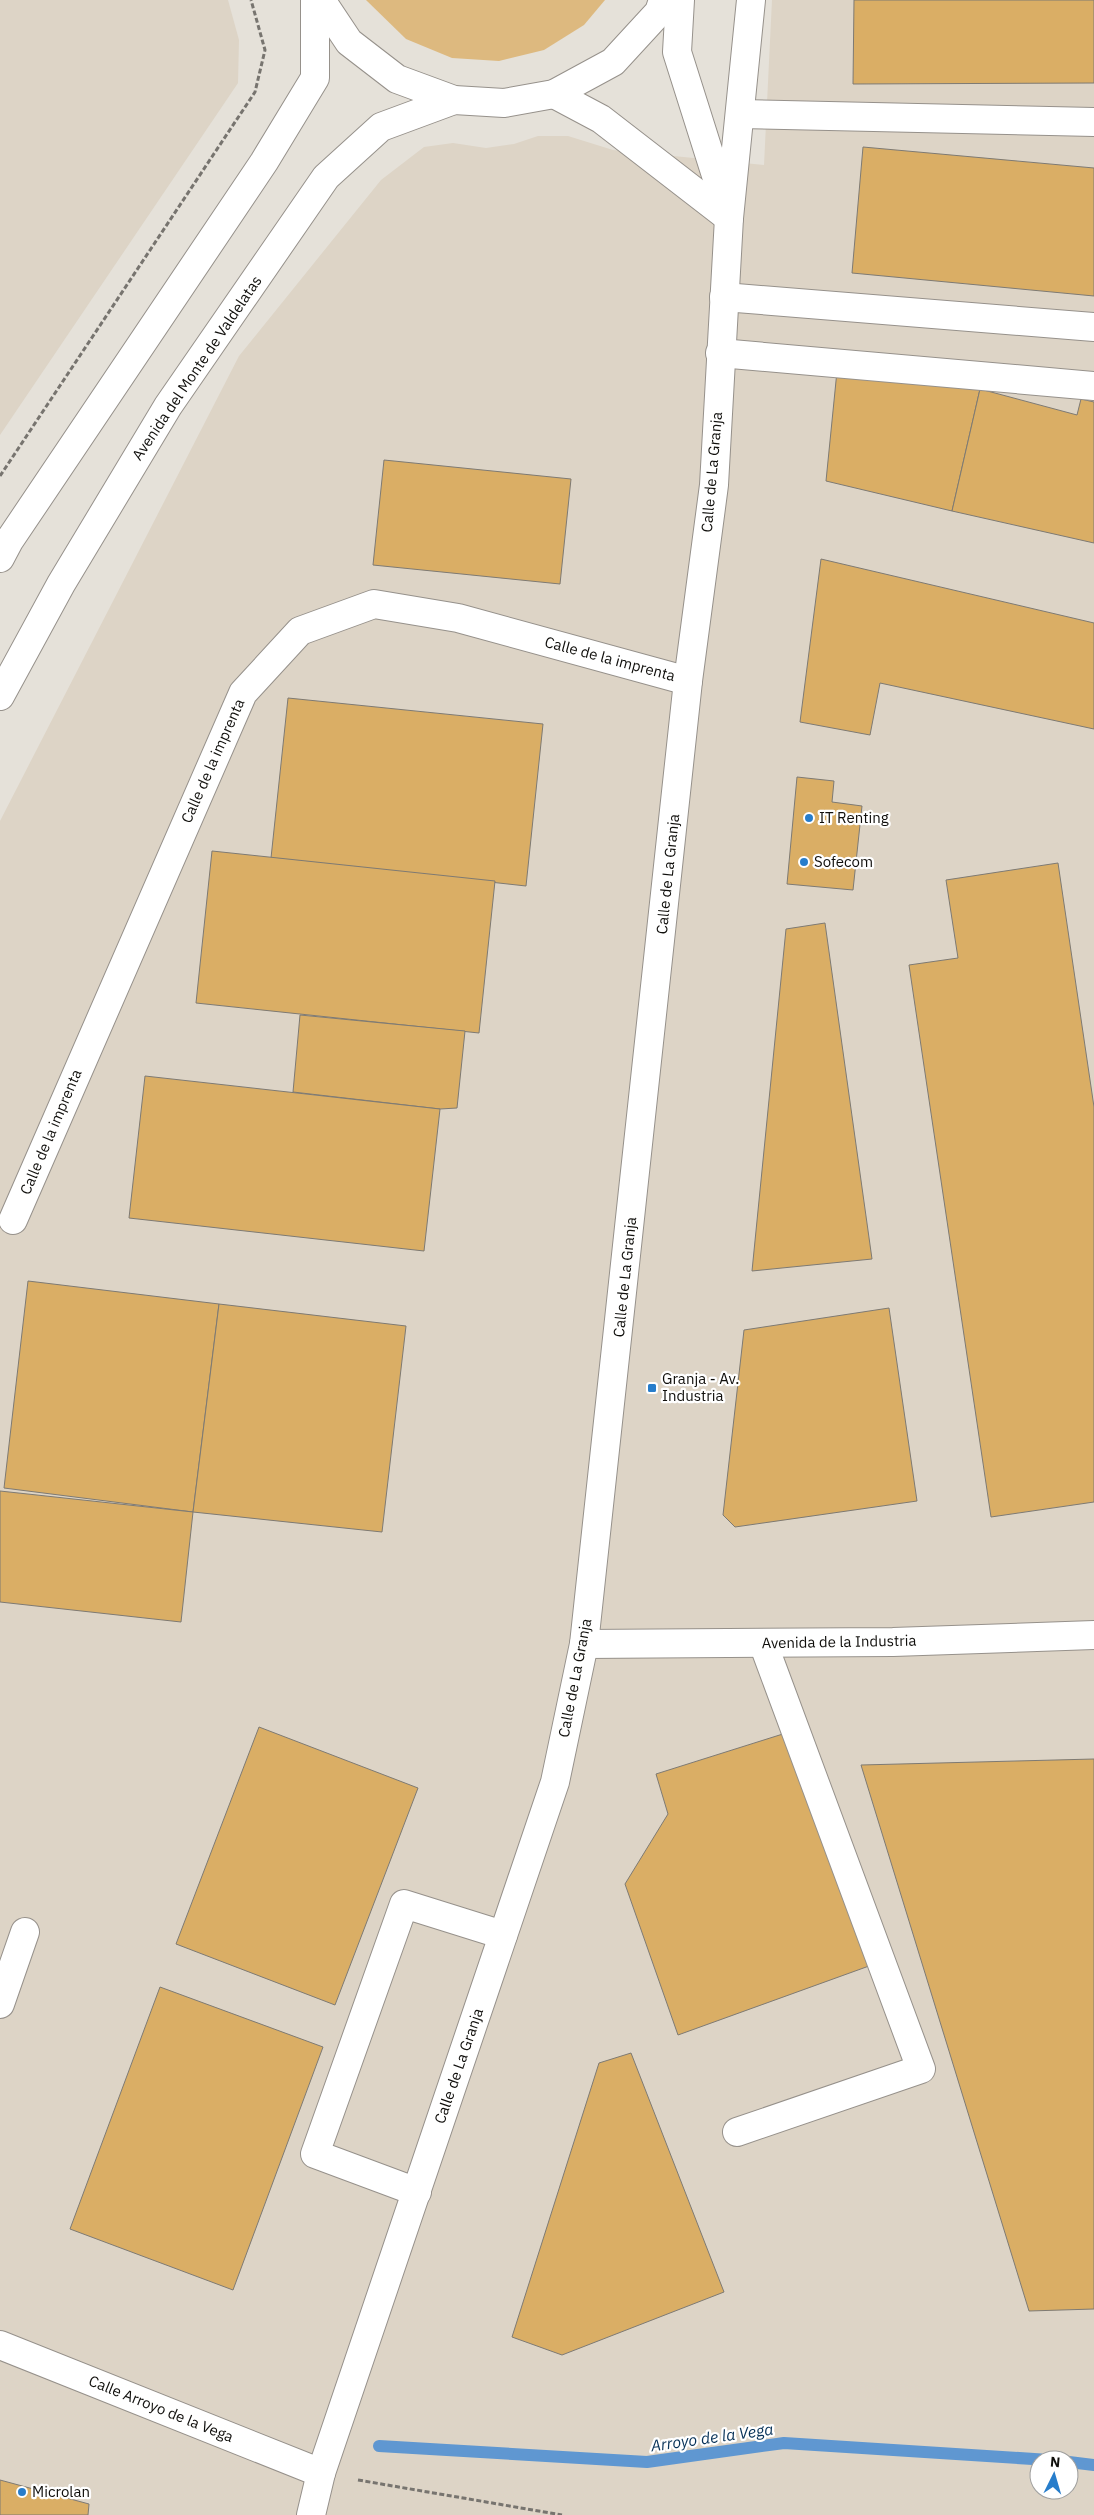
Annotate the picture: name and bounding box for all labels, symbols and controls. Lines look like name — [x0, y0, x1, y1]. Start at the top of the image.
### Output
street label: Avenida del Monte de Valdelatas — [128, 272, 266, 464]
street label: Calle de La Granja — [697, 411, 726, 533]
street label: Calle de la imprenta — [543, 632, 677, 685]
street label: Calle de la imprenta — [177, 696, 249, 826]
place label: IT Renting — [819, 808, 889, 827]
marker: IT Renting — [803, 812, 815, 824]
street label: Calle de La Granja — [652, 813, 683, 935]
place label: Sofecom — [814, 852, 873, 871]
marker: Sofecom — [798, 856, 810, 868]
street label: Calle de la imprenta — [16, 1066, 86, 1197]
street label: Calle de La Granja — [609, 1216, 640, 1338]
place label: Granja - Av. Industria — [662, 1369, 739, 1405]
marker: Granja - Av. Industria — [646, 1382, 658, 1394]
street label: Calle de La Granja — [554, 1617, 595, 1739]
street label: Avenida de la Industria — [761, 1631, 917, 1652]
street label: Calle de La Granja — [430, 2006, 487, 2126]
street label: Calle Arroyo de la Vega — [86, 2371, 236, 2446]
water label: Arroyo de la Vega — [649, 2419, 774, 2456]
north arrow — [1029, 2450, 1079, 2500]
text: N — [1049, 2453, 1061, 2471]
place label: Microlan — [32, 2482, 90, 2501]
marker: Microlan — [16, 2486, 28, 2498]

